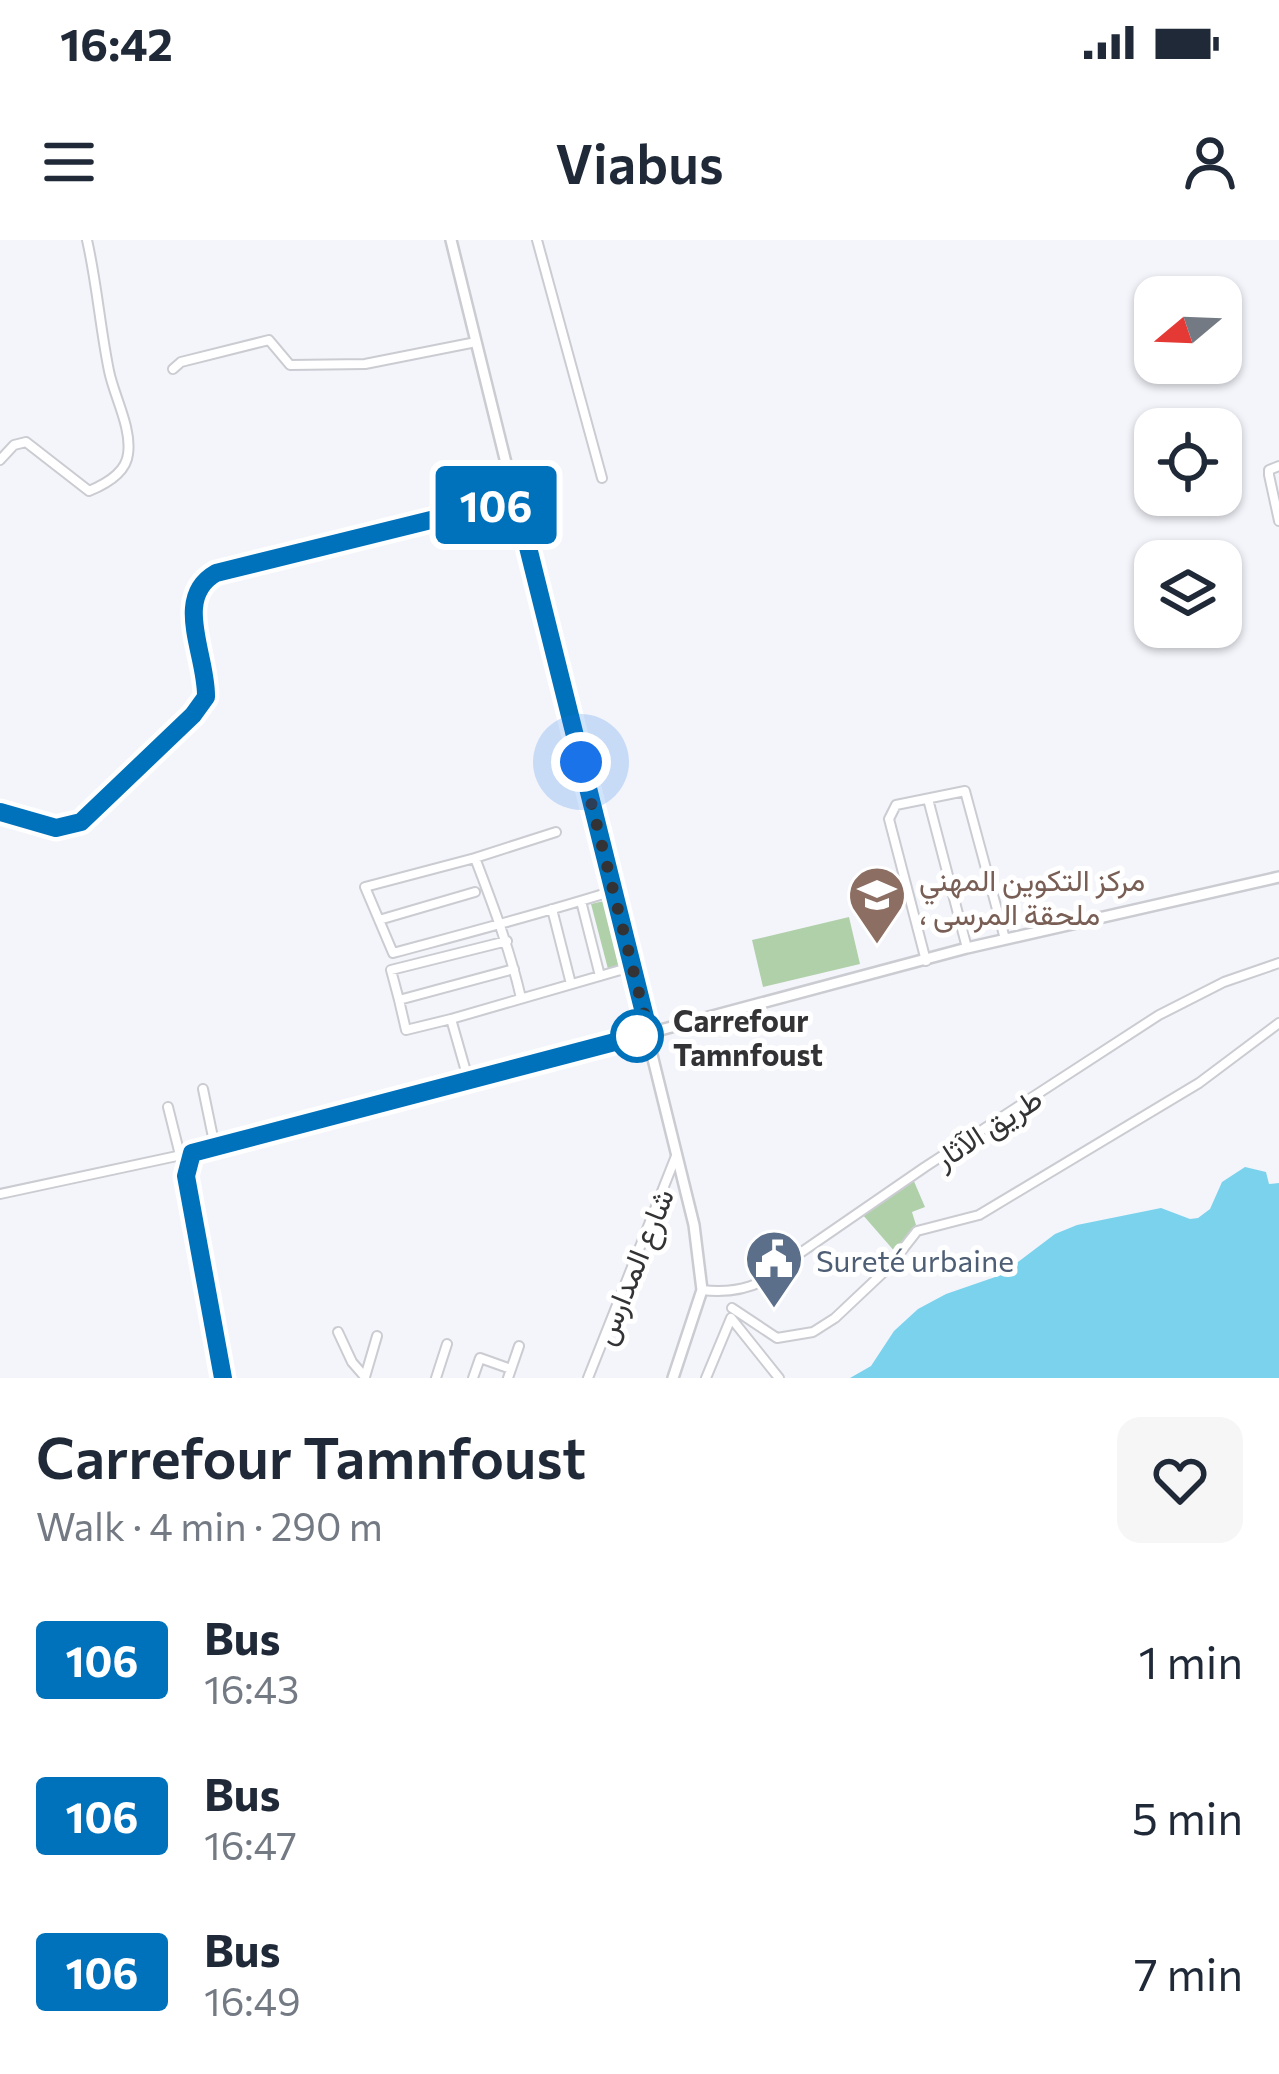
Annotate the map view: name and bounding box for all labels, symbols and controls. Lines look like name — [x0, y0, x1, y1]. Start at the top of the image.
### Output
text: 16:42 — [60, 15, 173, 70]
icon: menu — [36, 129, 102, 195]
text: Viabus — [555, 129, 724, 195]
icon: person — [1177, 129, 1243, 195]
north arrow — [1134, 276, 1242, 384]
map controls — [1134, 276, 1242, 648]
button: locate — [1134, 408, 1242, 516]
line badge: 106 — [427, 466, 565, 544]
text: 106 — [460, 479, 532, 531]
button: layers — [1134, 540, 1242, 648]
your location — [551, 732, 611, 792]
place label: مركز التكوين المهني ، ملحقة المرسى — [919, 860, 1145, 933]
school or university icon: مركز التكوين المهني ، ملحقة المرسى — [846, 864, 908, 946]
place label: Carrefour Tamnfoust — [673, 1001, 823, 1072]
marker: Carrefour Tamnfoust — [612, 1011, 662, 1061]
street label: طريق الآثار — [925, 1078, 1049, 1178]
street label: شارع المدارس — [584, 1182, 684, 1351]
public building icon: Sureté urbaine — [743, 1228, 805, 1310]
place label: Sureté urbaine — [816, 1241, 1014, 1278]
button: heart — [1117, 1417, 1243, 1543]
text: Carrefour Tamnfoust — [36, 1421, 586, 1491]
text: Walk · 4 min · 290 m — [36, 1501, 383, 1549]
text: Bus — [204, 1609, 280, 1664]
text: 1 min — [1139, 1633, 1243, 1688]
text: 106 — [66, 1634, 138, 1686]
text: 16:43 — [204, 1664, 299, 1712]
text: Bus — [204, 1765, 280, 1820]
text: 5 min — [1132, 1789, 1243, 1844]
text: 106 — [66, 1790, 138, 1842]
text: 16:47 — [204, 1820, 297, 1868]
text: Bus — [204, 1921, 280, 1976]
text: 7 min — [1134, 1945, 1243, 2000]
text: 106 — [66, 1946, 138, 1998]
text: 16:49 — [204, 1976, 301, 2024]

